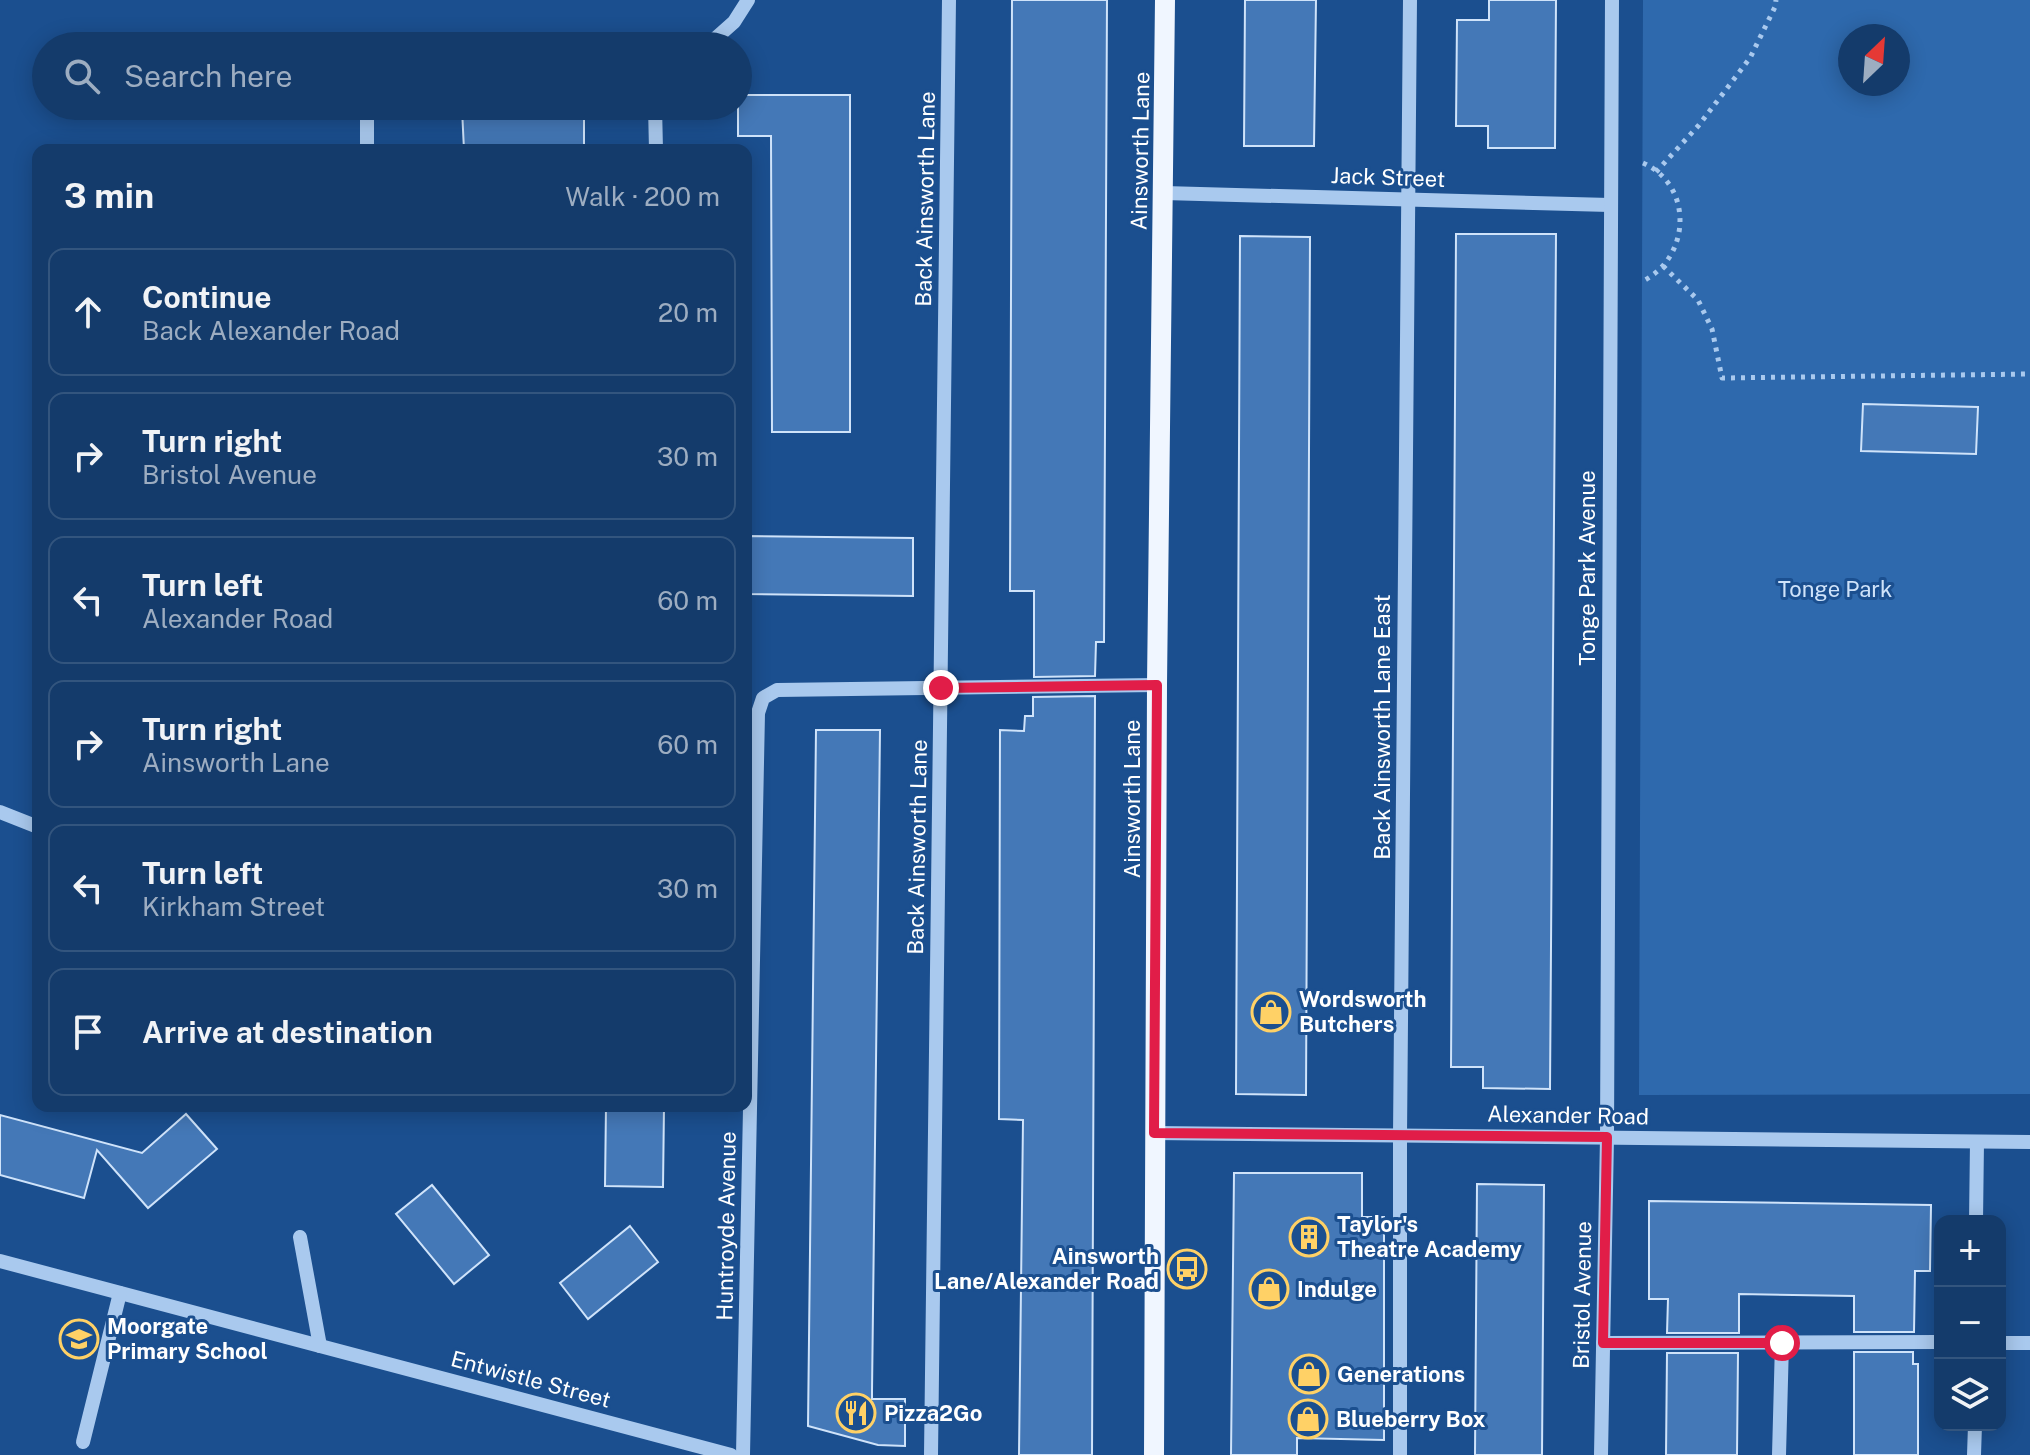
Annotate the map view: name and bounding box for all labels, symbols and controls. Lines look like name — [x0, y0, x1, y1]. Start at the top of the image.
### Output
north arrow — [1838, 24, 1910, 96]
search box — [32, 32, 752, 120]
icon: search — [60, 54, 104, 98]
text: Search here — [124, 58, 292, 94]
street label: Ainsworth Lane — [1126, 71, 1154, 231]
street label: Back Ainsworth Lane — [910, 91, 940, 307]
street label: Jack Street — [1330, 162, 1446, 192]
text: 3 min — [64, 176, 154, 216]
text: Walk · 200 m — [565, 181, 720, 212]
text: Continue — [142, 279, 272, 315]
icon: ahead — [66, 290, 110, 334]
text: 20 m — [658, 297, 718, 328]
text: Back Alexander Road — [142, 315, 400, 346]
text: Turn right — [142, 423, 282, 459]
icon: right — [66, 434, 110, 478]
text: 30 m — [657, 441, 718, 472]
text: Bristol Avenue — [142, 459, 317, 490]
street label: Tonge Park Avenue — [1574, 470, 1600, 666]
text: Turn left — [142, 567, 263, 603]
park label: Tonge Park — [1778, 576, 1892, 602]
icon: left — [66, 578, 110, 622]
text: 60 m — [657, 585, 718, 616]
street label: Back Ainsworth Lane East — [1369, 594, 1395, 860]
text: Alexander Road — [142, 603, 333, 634]
route end — [923, 670, 959, 706]
text: Turn right — [142, 711, 282, 747]
street label: Ainsworth Lane — [1119, 720, 1145, 878]
icon: right — [66, 722, 110, 766]
text: 60 m — [657, 729, 718, 760]
street label: Back Ainsworth Lane — [902, 739, 932, 955]
text: Ainsworth Lane — [142, 747, 330, 778]
text: Turn left — [142, 855, 263, 891]
icon: left — [66, 866, 110, 910]
text: 30 m — [657, 873, 718, 904]
text: Kirkham Street — [142, 891, 325, 922]
place label: Wordsworth Butchers — [1299, 986, 1427, 1037]
shop icon: Wordsworth Butchers — [1250, 991, 1292, 1033]
icon: arrive — [66, 1010, 110, 1054]
text: Arrive at destination — [142, 1014, 433, 1050]
street label: Alexander Road — [1487, 1101, 1649, 1129]
street label: Huntroyde Avenue — [711, 1131, 741, 1321]
place label: Taylor's Theatre Academy — [1337, 1211, 1522, 1262]
map controls — [1934, 1215, 2006, 1431]
button: + — [1934, 1215, 2006, 1287]
building icon: Taylor's Theatre Academy — [1288, 1216, 1330, 1258]
street label: Bristol Avenue — [1568, 1221, 1596, 1369]
place label: Ainsworth Lane/Alexander Road — [934, 1243, 1159, 1294]
bus stop icon: Ainsworth Lane/Alexander Road — [1166, 1248, 1208, 1290]
shop icon: Indulge — [1248, 1268, 1290, 1310]
place label: Indulge — [1297, 1276, 1377, 1302]
button: − — [1934, 1287, 2006, 1359]
place label: Moorgate Primary School — [107, 1313, 268, 1364]
school or university icon: Moorgate Primary School — [58, 1318, 100, 1360]
route start — [1764, 1325, 1800, 1361]
street label: Entwistle Street — [448, 1345, 614, 1413]
shop icon: Generations — [1288, 1353, 1330, 1395]
button: layers — [1934, 1359, 2006, 1431]
place label: Generations — [1337, 1361, 1465, 1387]
restaurant icon: Pizza2Go — [835, 1392, 877, 1434]
shop icon: Blueberry Box — [1287, 1398, 1329, 1440]
place label: Pizza2Go — [884, 1400, 982, 1426]
place label: Blueberry Box — [1336, 1406, 1486, 1432]

